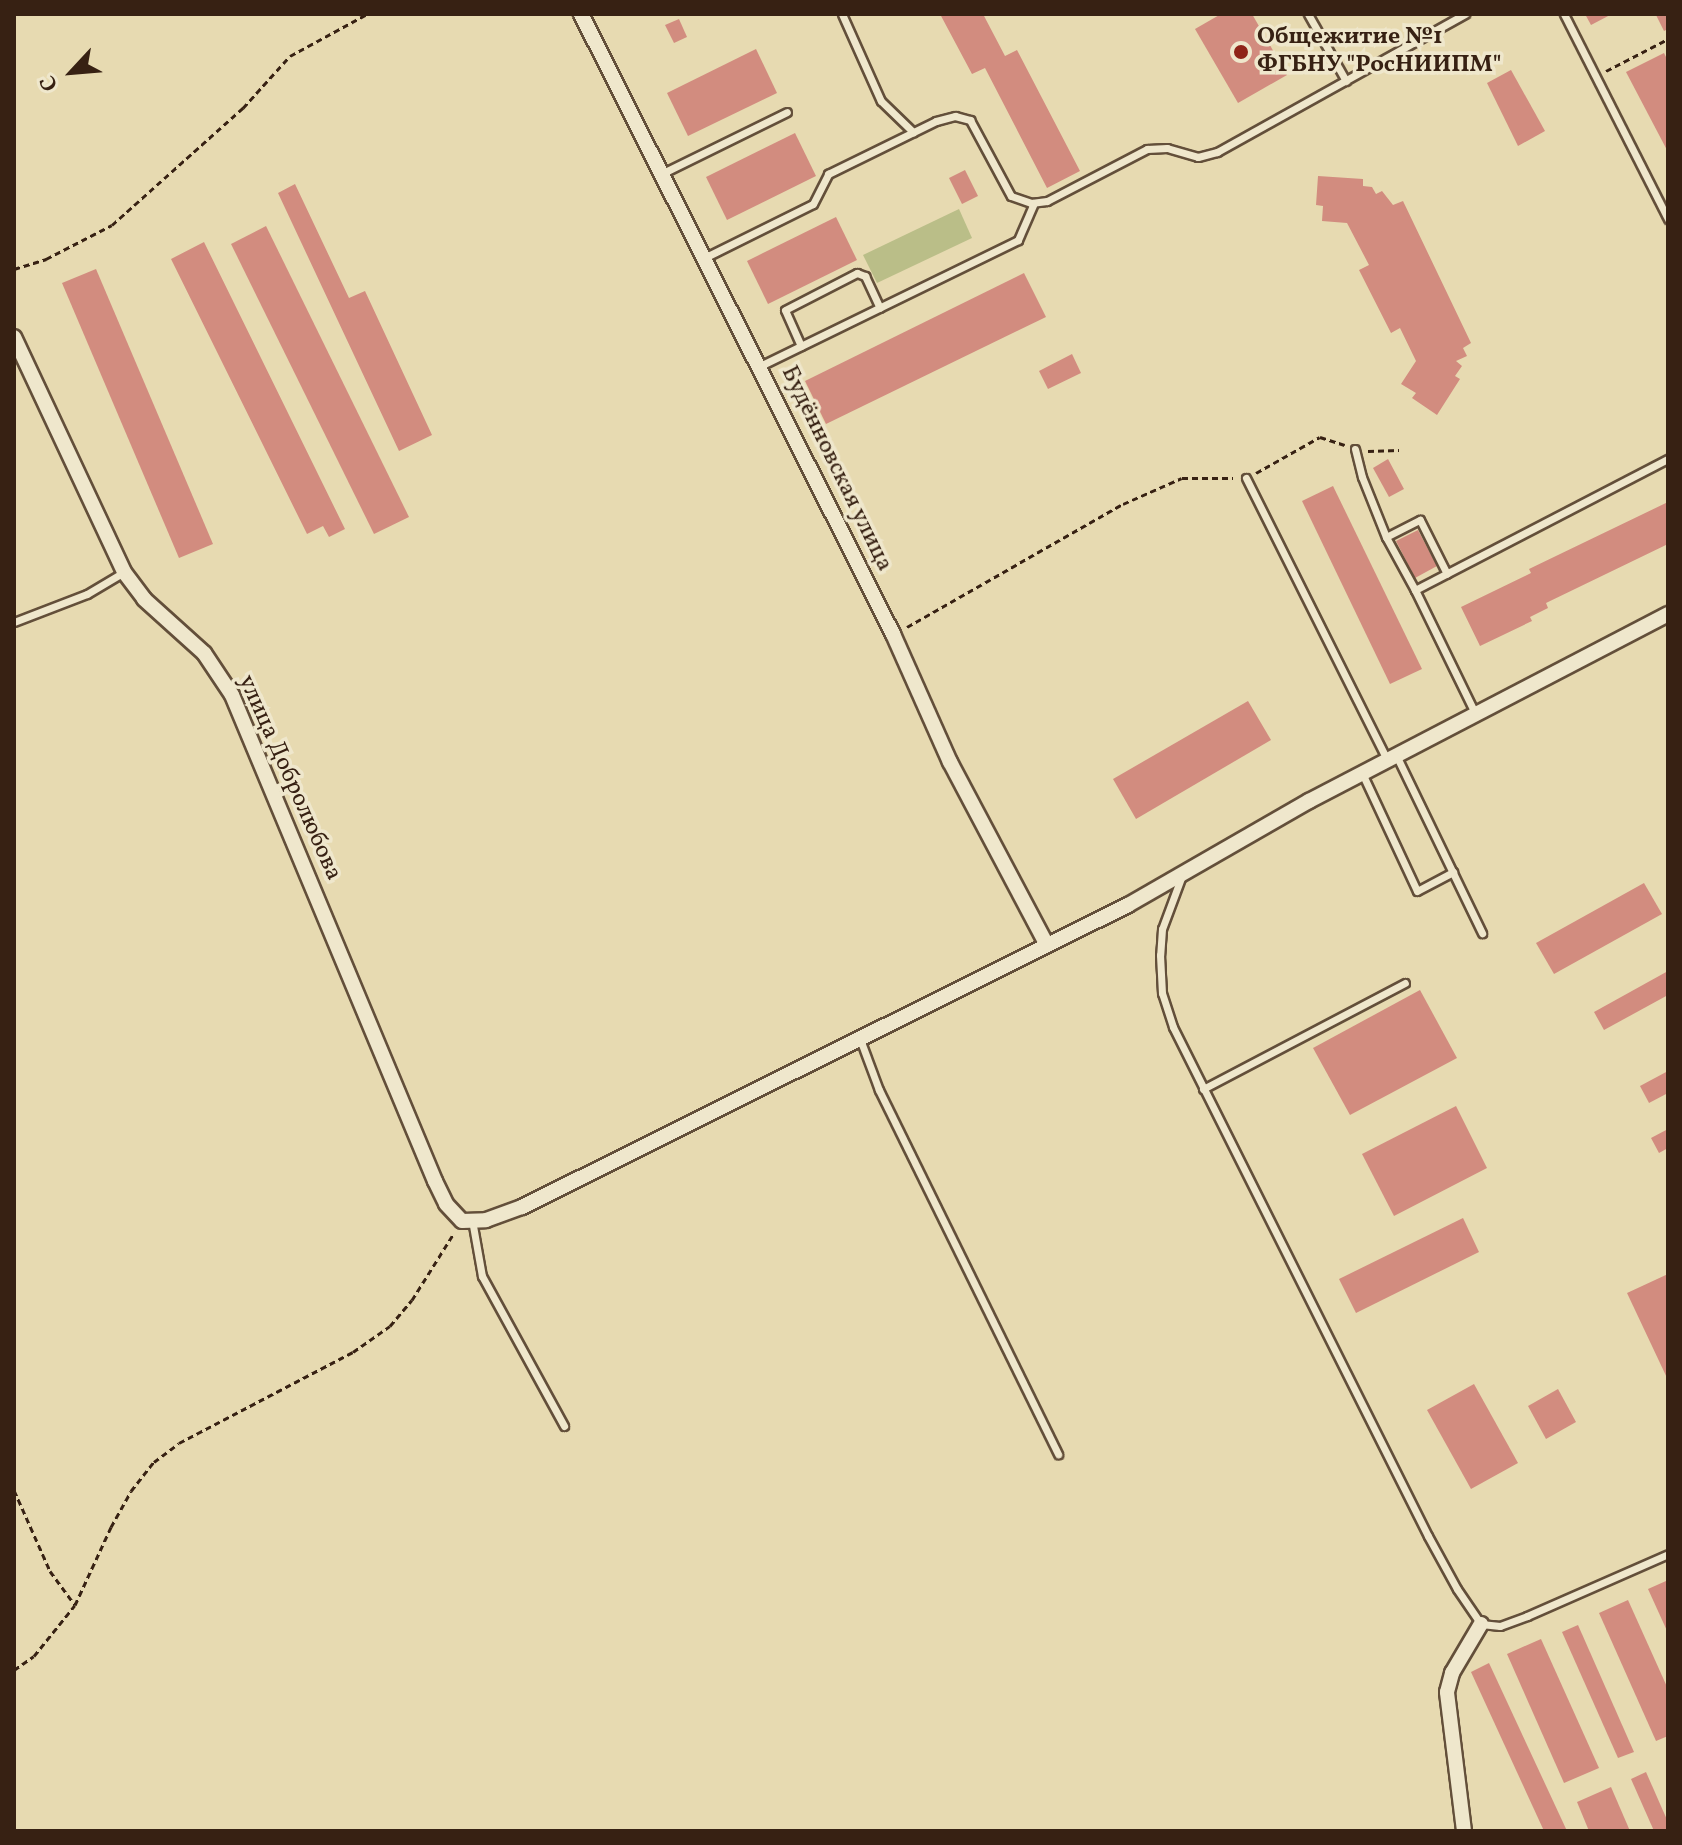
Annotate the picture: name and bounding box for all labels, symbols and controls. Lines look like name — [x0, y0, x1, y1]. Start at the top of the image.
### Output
place label: Общежитие №1 ФГБНУ "РосНИИПМ" — [1257, 24, 1502, 80]
north arrow — [32, 32, 112, 112]
marker: Общежитие №1 ФГБНУ "РосНИИПМ" — [1232, 43, 1250, 61]
text: С — [33, 70, 67, 96]
street label: Будённовская улица — [774, 361, 898, 577]
street label: улица Добролюбова — [231, 671, 347, 885]

